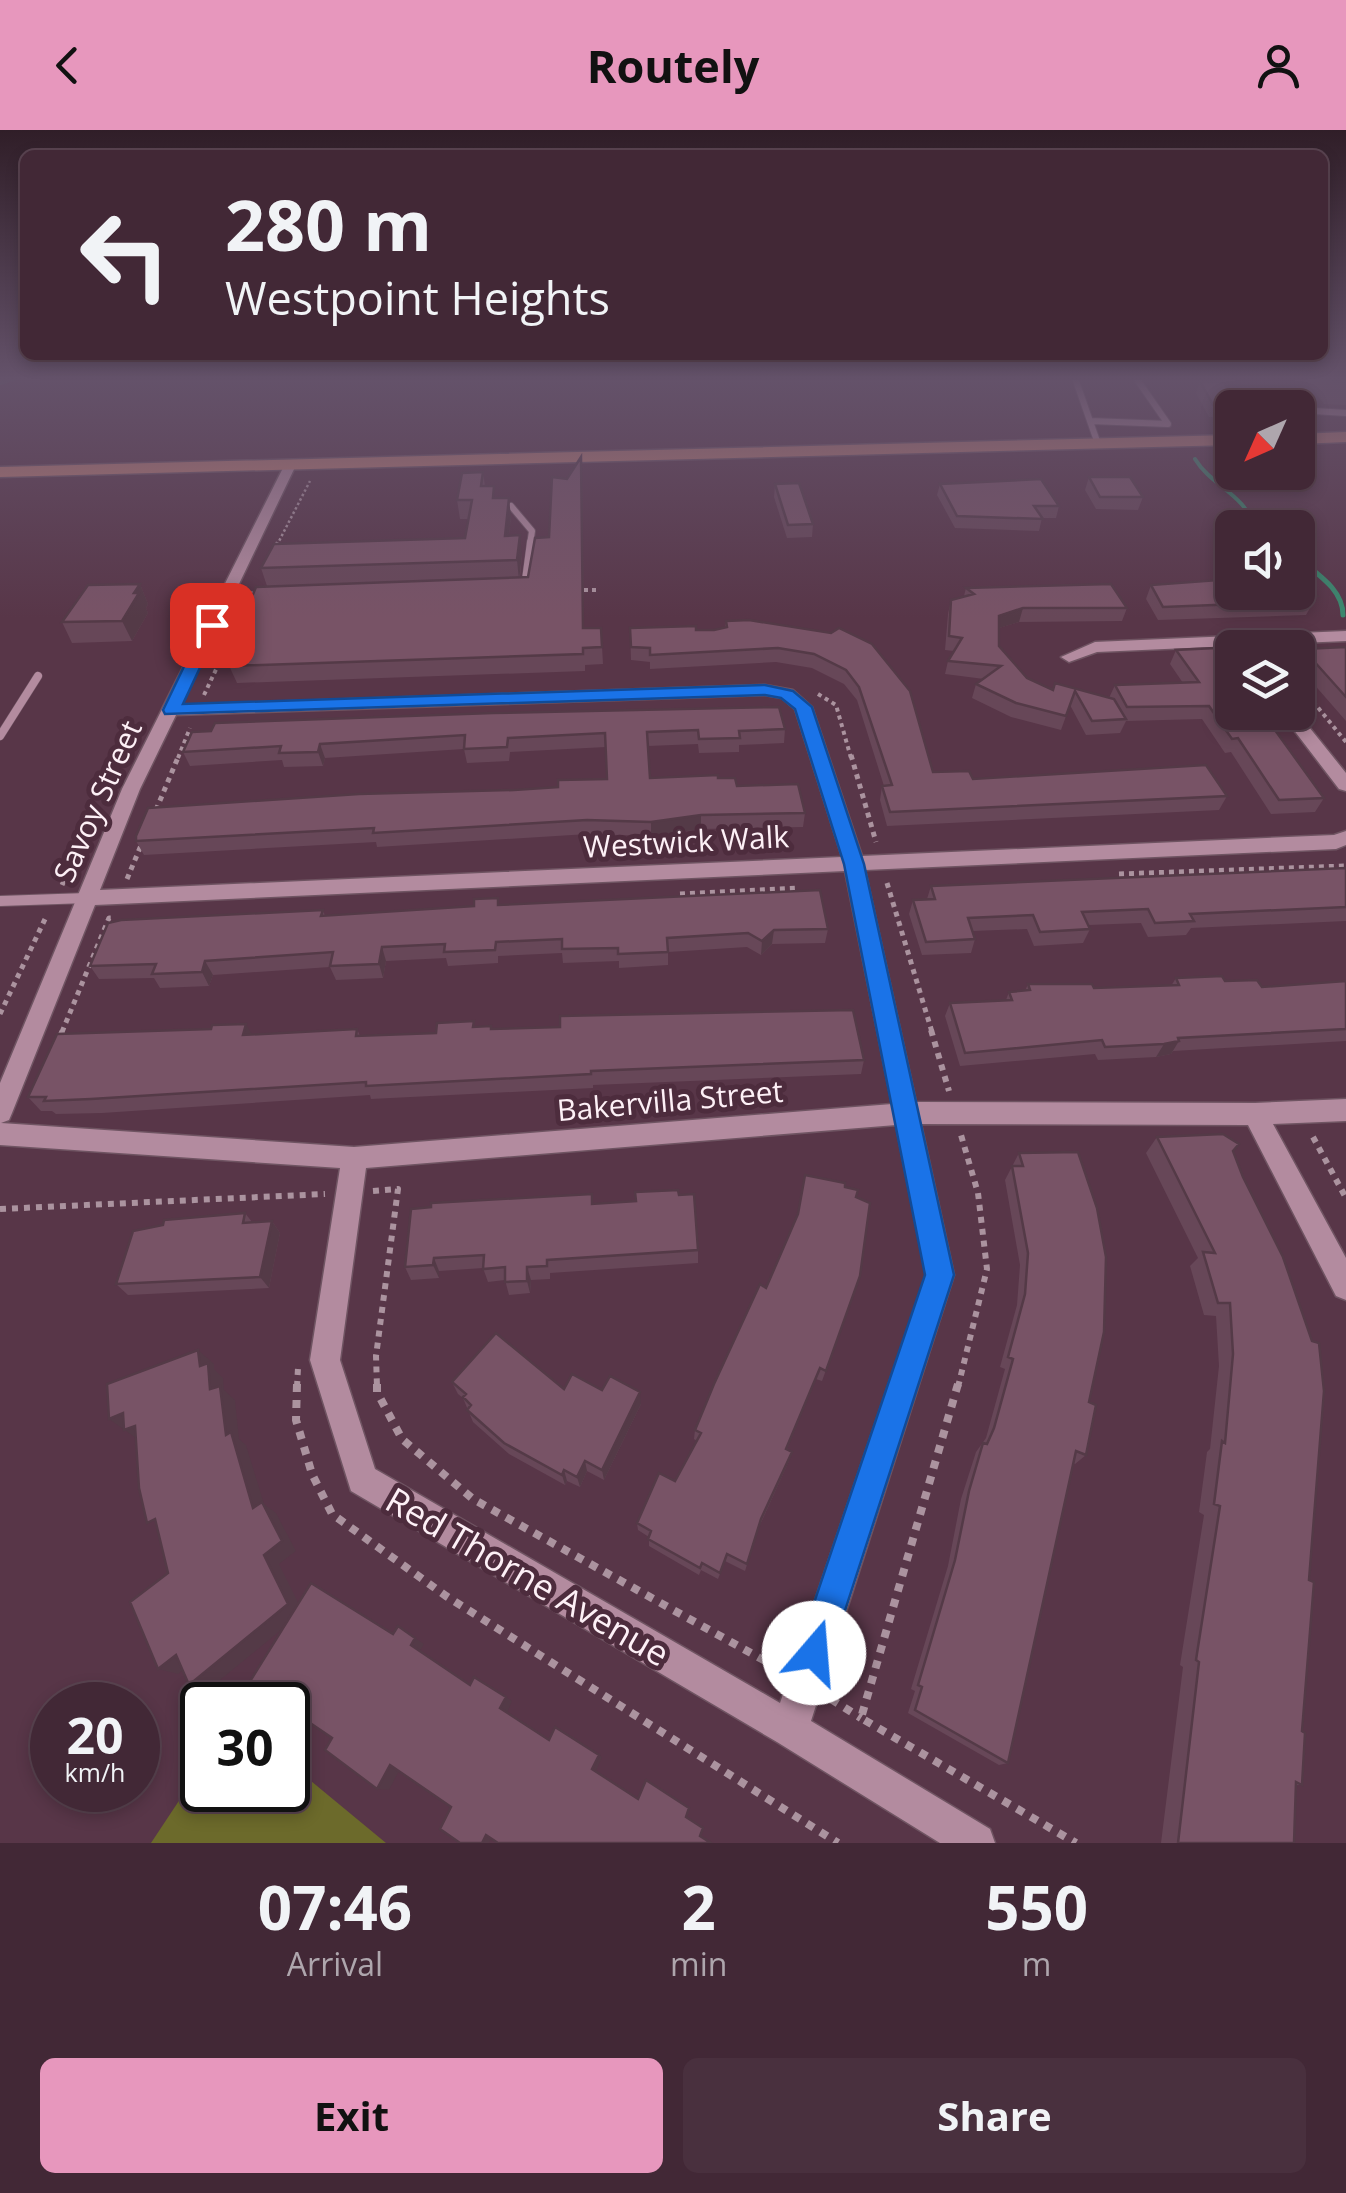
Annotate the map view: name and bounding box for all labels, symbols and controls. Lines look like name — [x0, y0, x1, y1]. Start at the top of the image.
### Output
text: Routely — [587, 35, 759, 96]
icon: back — [40, 38, 95, 93]
icon: person — [1251, 38, 1306, 93]
text: 280 m — [225, 176, 432, 272]
icon: left — [60, 190, 190, 320]
text: Westpoint Heights — [225, 267, 610, 328]
north arrow — [1215, 390, 1315, 490]
map controls — [1215, 390, 1315, 730]
button: sound — [1215, 510, 1315, 610]
pin — [170, 583, 255, 668]
icon: arrive — [185, 598, 240, 653]
button: layers — [1215, 630, 1315, 730]
street label: Savoy Street — [43, 714, 151, 888]
street label: Westwick Walk — [582, 815, 790, 867]
street label: Bakervilla Street — [555, 1070, 785, 1130]
street label: Red Thorne Avenue — [378, 1476, 678, 1676]
position arrow — [762, 1601, 866, 1705]
speed limit sign: 30 — [180, 1682, 310, 1812]
text: 20 — [66, 1701, 124, 1769]
text: km/h — [65, 1755, 125, 1789]
text: 07:46 — [258, 1866, 412, 1948]
text: 2 — [682, 1866, 716, 1948]
text: 550 — [985, 1866, 1088, 1948]
text: Arrival — [287, 1942, 383, 1985]
text: min — [670, 1942, 727, 1985]
text: m — [1022, 1942, 1051, 1985]
button: Exit — [40, 2058, 663, 2173]
button: Share — [683, 2058, 1306, 2173]

